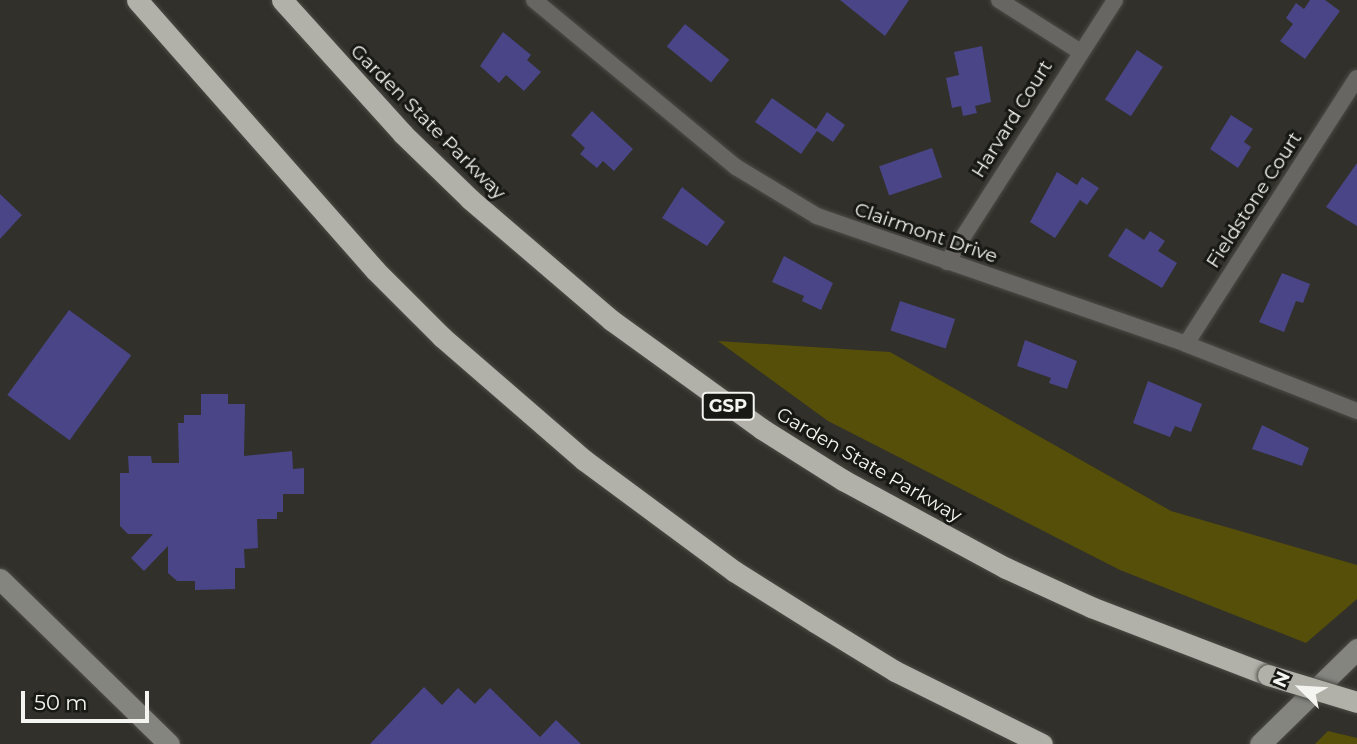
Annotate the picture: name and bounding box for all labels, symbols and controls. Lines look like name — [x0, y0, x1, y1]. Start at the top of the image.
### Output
street label: Garden State Parkway — [346, 40, 510, 204]
street label: Harvard Court — [967, 56, 1057, 182]
street label: Fieldstone Court — [1201, 128, 1307, 272]
street label: Clairmont Drive — [851, 198, 1001, 268]
road number: GSP — [700, 392, 756, 420]
street label: Garden State Parkway — [772, 403, 966, 527]
north arrow — [1266, 653, 1336, 723]
text: N — [1268, 668, 1295, 691]
scale bar — [24, 678, 152, 722]
text: 50 m — [34, 690, 88, 715]

